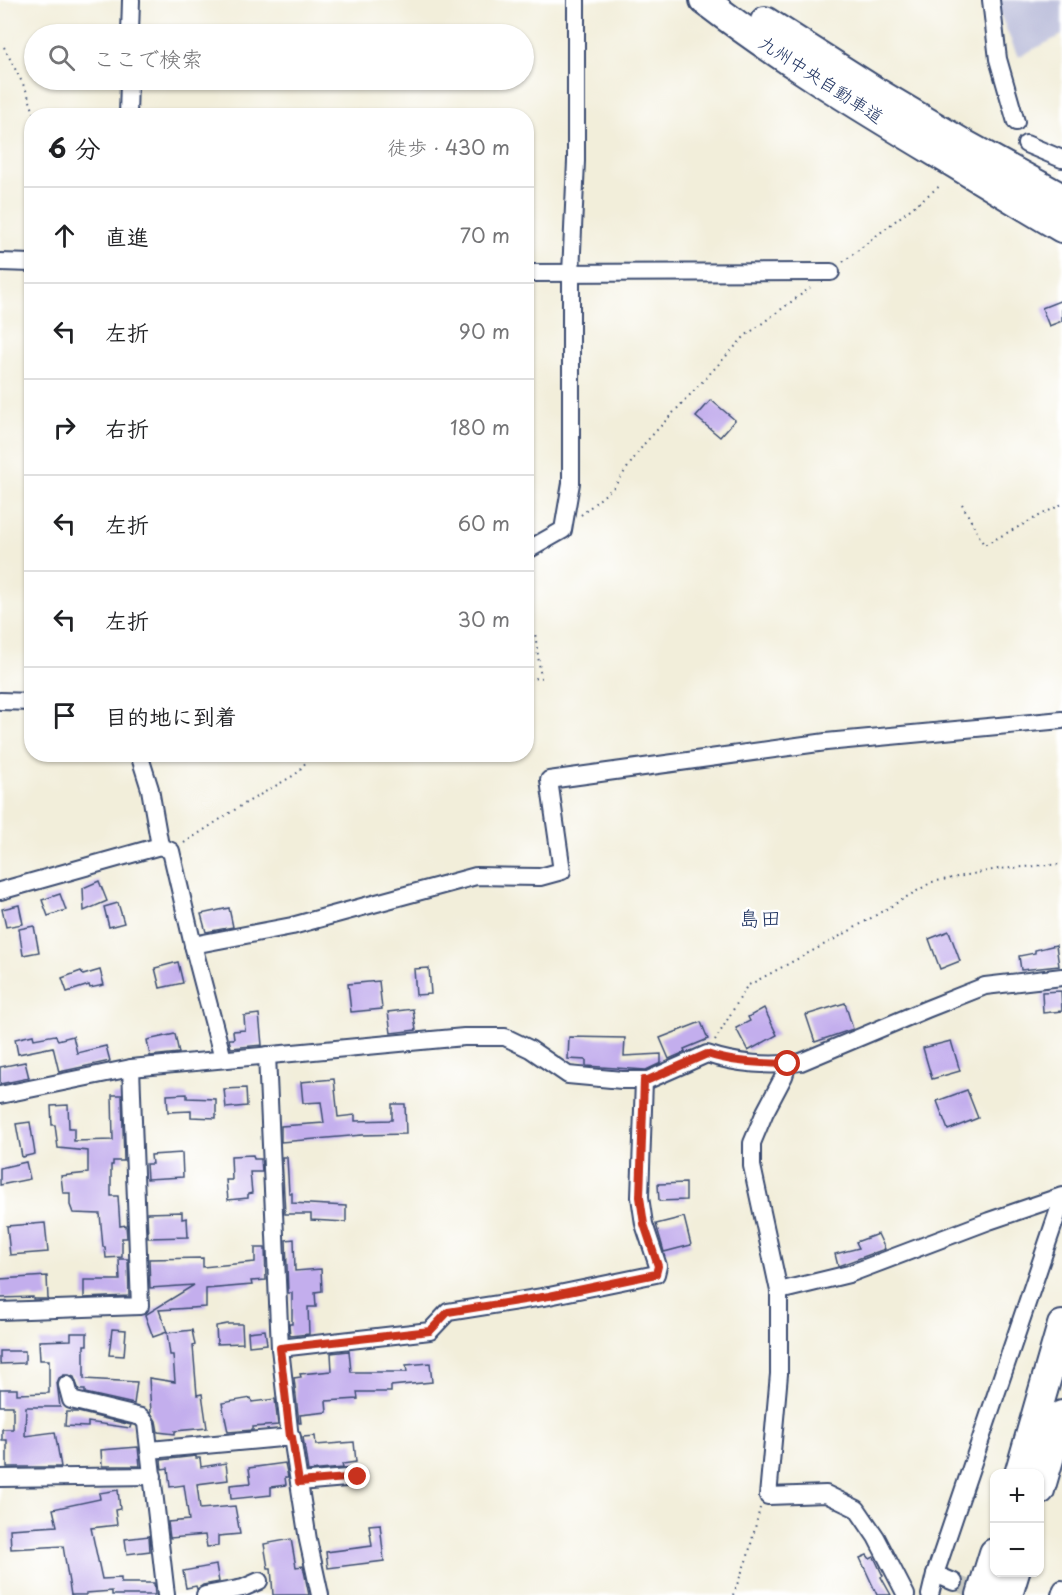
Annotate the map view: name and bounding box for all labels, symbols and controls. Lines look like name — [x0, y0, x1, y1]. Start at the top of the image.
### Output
search box — [24, 24, 534, 90]
street label: 九州中央自動車道 — [754, 28, 890, 129]
icon: search — [45, 41, 78, 74]
text: ここで検索 — [93, 41, 203, 74]
text: 6 分 — [48, 128, 101, 167]
text: 徒歩 · 430 m — [387, 132, 510, 162]
icon: ahead — [48, 219, 81, 252]
text: 直進 — [105, 219, 149, 252]
text: 70 m — [460, 220, 510, 250]
icon: left — [48, 315, 81, 348]
text: 左折 — [105, 315, 149, 348]
text: 90 m — [459, 316, 510, 346]
icon: right — [48, 411, 81, 444]
text: 右折 — [105, 411, 149, 444]
text: 180 m — [450, 412, 510, 442]
icon: left — [48, 507, 81, 540]
text: 左折 — [105, 507, 149, 540]
text: 60 m — [458, 508, 510, 538]
icon: left — [48, 603, 81, 636]
text: 左折 — [105, 603, 149, 636]
text: 30 m — [457, 604, 510, 634]
icon: arrive — [48, 699, 81, 732]
text: 目的地に到着 — [105, 699, 237, 732]
district label: 島田 — [739, 901, 781, 933]
route start — [774, 1050, 800, 1076]
route end — [344, 1463, 370, 1489]
map controls — [990, 1469, 1044, 1577]
button: + — [990, 1469, 1044, 1523]
button: − — [990, 1523, 1044, 1577]

